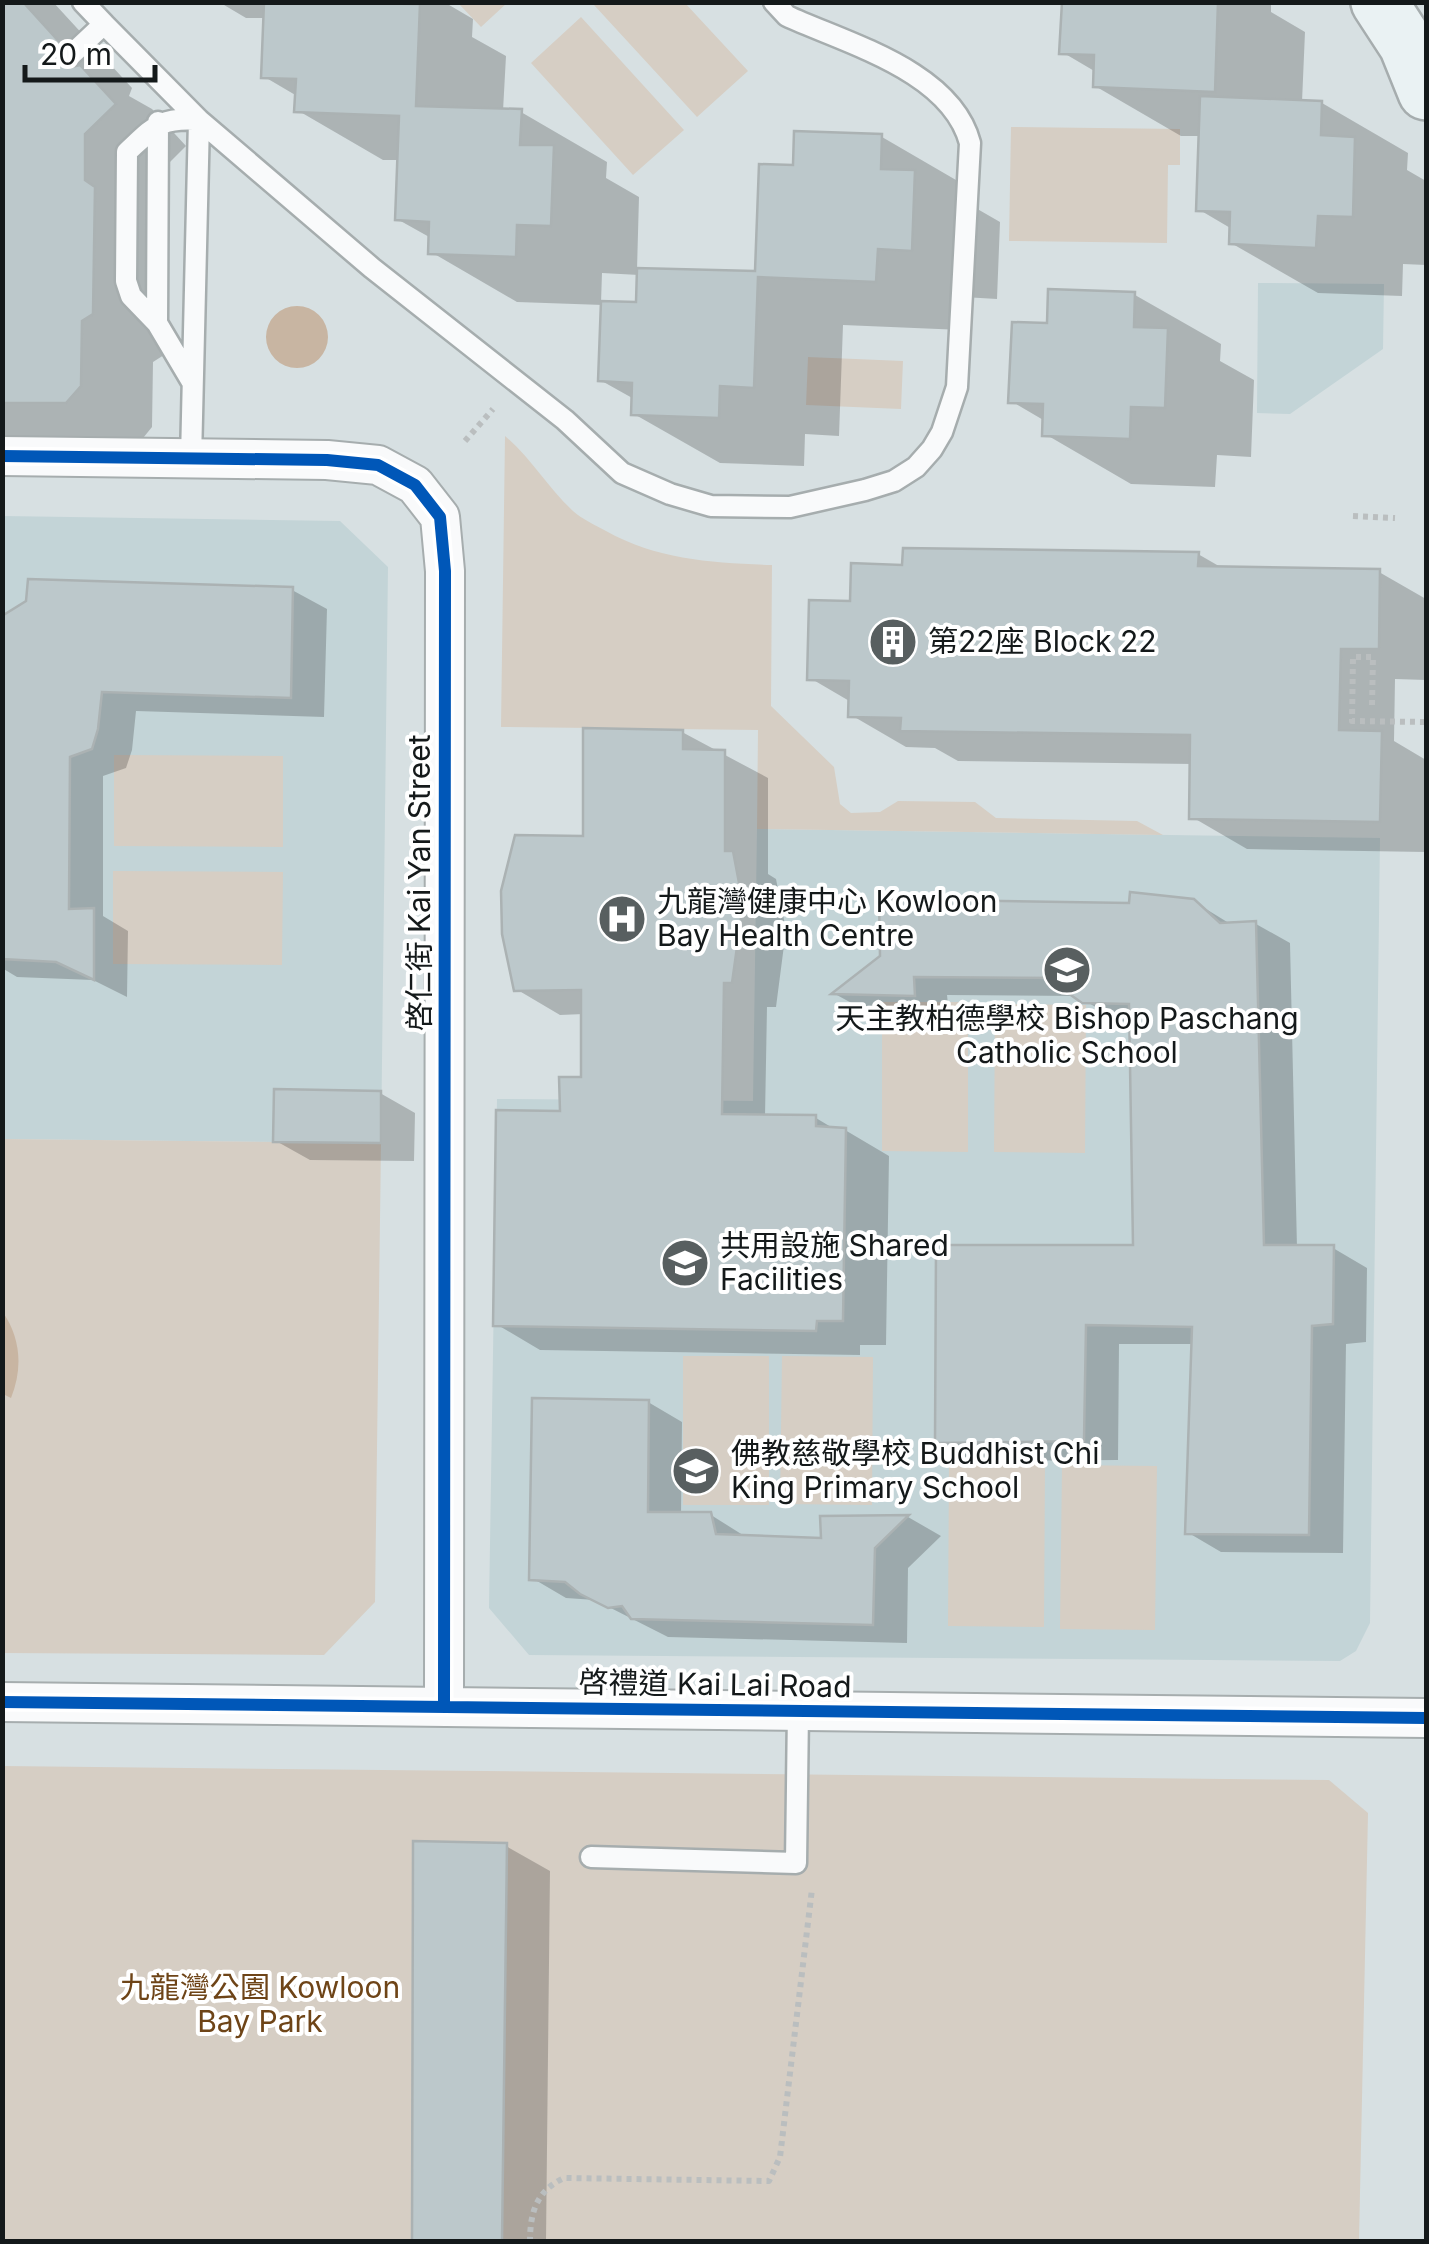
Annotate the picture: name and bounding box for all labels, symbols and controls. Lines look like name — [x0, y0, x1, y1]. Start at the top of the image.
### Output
scale bar — [25, 20, 155, 82]
text: 20 m — [40, 36, 112, 72]
building icon: 第22座 Block 22 — [867, 616, 919, 668]
place label: 第22座 Block 22 — [928, 623, 1157, 659]
street label: 啓仁街 Kai Yan Street — [401, 734, 437, 1032]
place label: 九龍灣健康中心 Kowloon Bay Health Centre — [657, 883, 997, 953]
hospital icon: 九龍灣健康中心 Kowloon Bay Health Centre — [596, 893, 648, 945]
school or university icon: 天主教柏德學校 Bishop Paschang Catholic School — [1041, 944, 1093, 996]
place label: 天主教柏德學校 Bishop Paschang Catholic School — [835, 1000, 1299, 1070]
place label: 共用設施 Shared Facilities — [720, 1227, 949, 1297]
school or university icon: 共用設施 Shared Facilities — [659, 1237, 711, 1289]
place label: 佛教慈敬學校 Buddhist Chi King Primary School — [731, 1435, 1100, 1505]
school or university icon: 佛教慈敬學校 Buddhist Chi King Primary School — [670, 1445, 722, 1497]
street label: 啓禮道 Kai Lai Road — [578, 1664, 852, 1704]
park label: 九龍灣公園 Kowloon Bay Park — [120, 1969, 400, 2039]

